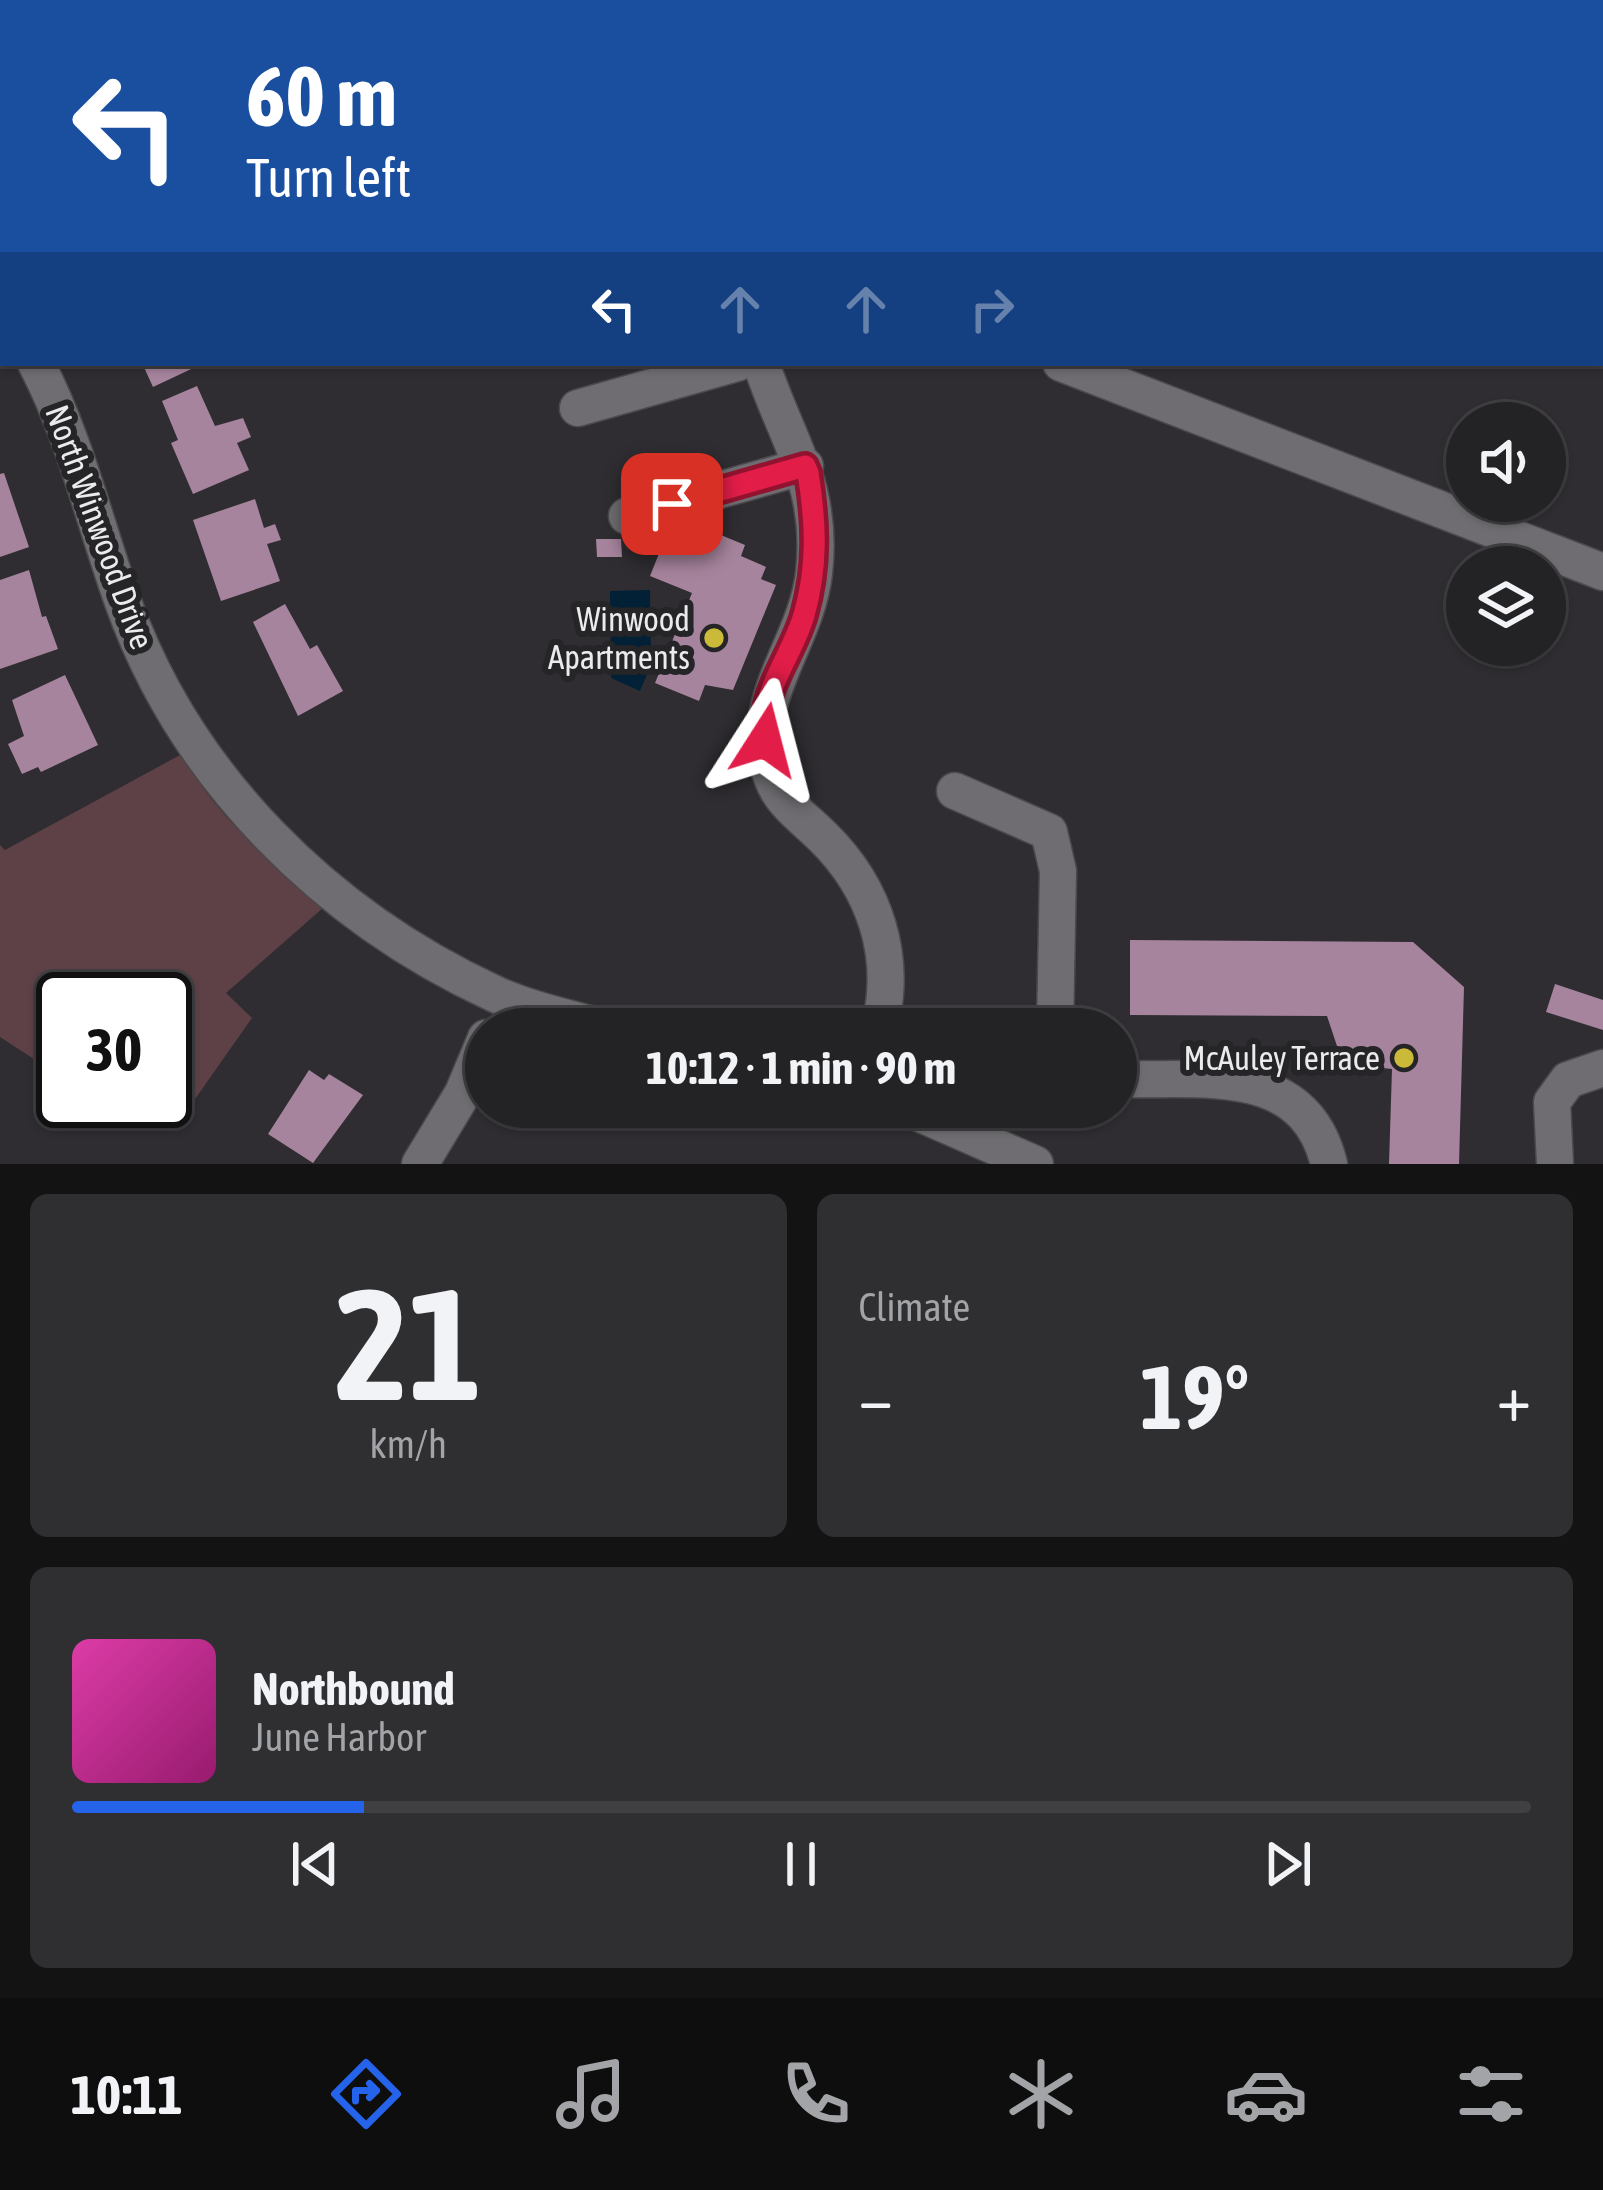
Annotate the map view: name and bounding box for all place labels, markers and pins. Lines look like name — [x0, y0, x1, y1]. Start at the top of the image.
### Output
pin — [621, 453, 723, 555]
place label: Winwood Apartments — [548, 600, 690, 676]
marker: Winwood Apartments — [701, 625, 727, 651]
place label: McAuley Terrace — [1184, 1039, 1380, 1077]
marker: McAuley Terrace — [1391, 1045, 1417, 1071]

